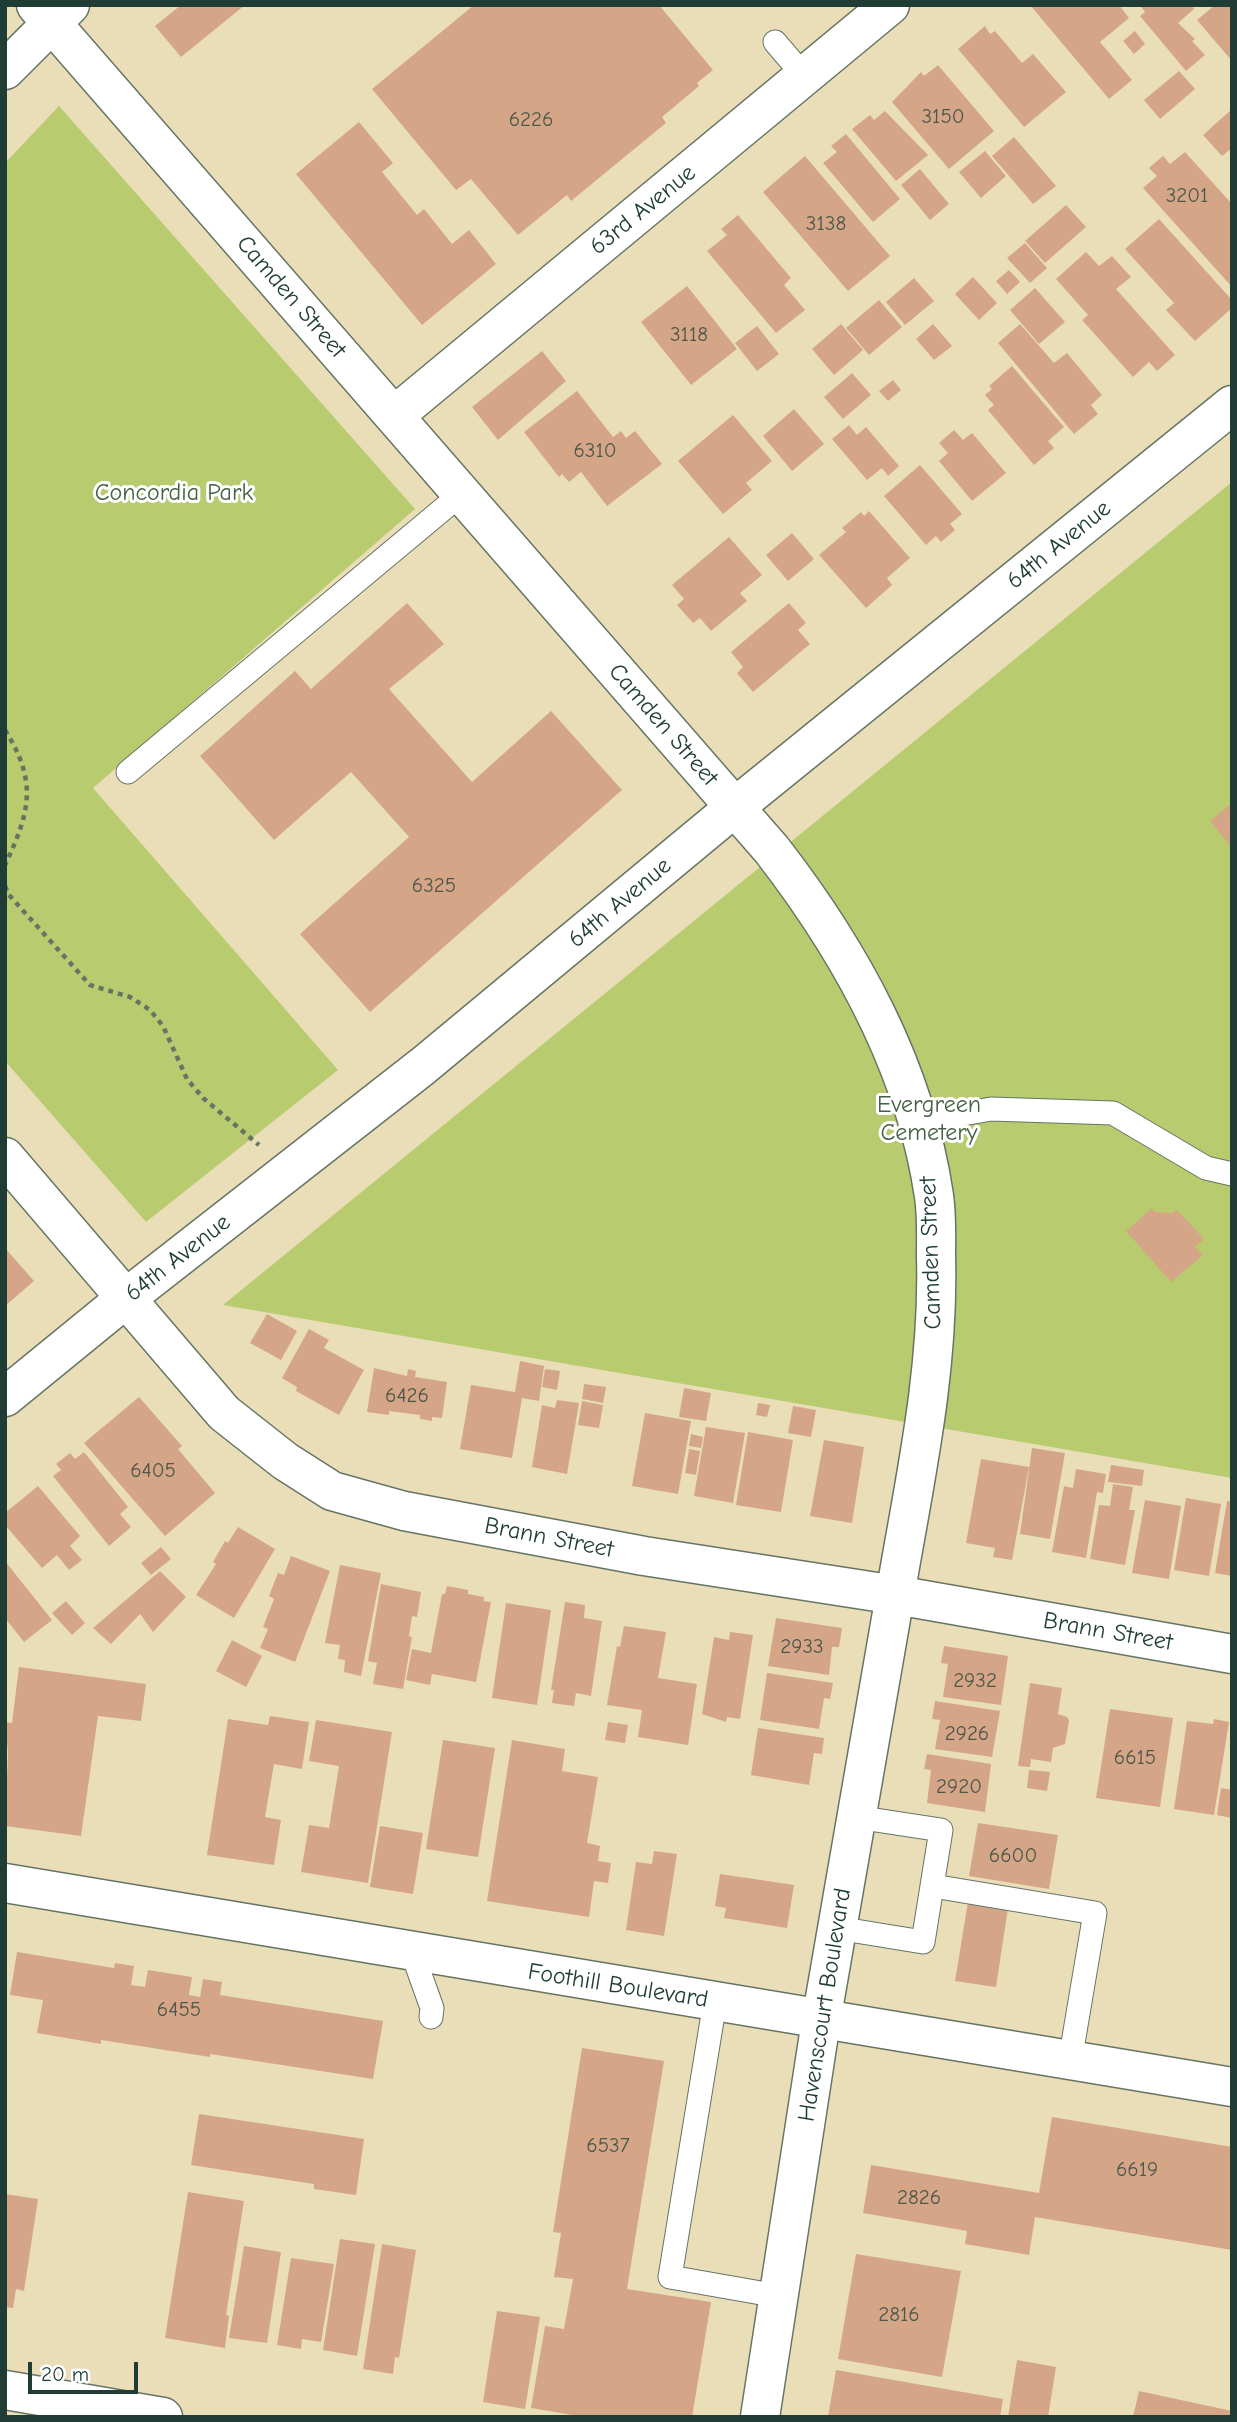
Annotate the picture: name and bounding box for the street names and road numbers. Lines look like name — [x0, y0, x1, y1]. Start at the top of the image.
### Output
street label: 63rd Avenue — [584, 159, 702, 261]
street label: Camden Street — [230, 230, 352, 364]
street label: 64th Avenue — [1001, 494, 1117, 596]
street label: Camden Street — [602, 658, 724, 792]
street label: 64th Avenue — [563, 852, 677, 954]
street label: Camden Street — [914, 1176, 948, 1330]
street label: 64th Avenue — [120, 1208, 236, 1308]
street label: Brann Street — [482, 1511, 616, 1565]
street label: Brann Street — [1041, 1606, 1175, 1658]
street label: Havenscourt Boulevard — [792, 1886, 858, 2124]
street label: Foothill Boulevard — [526, 1958, 710, 2014]

